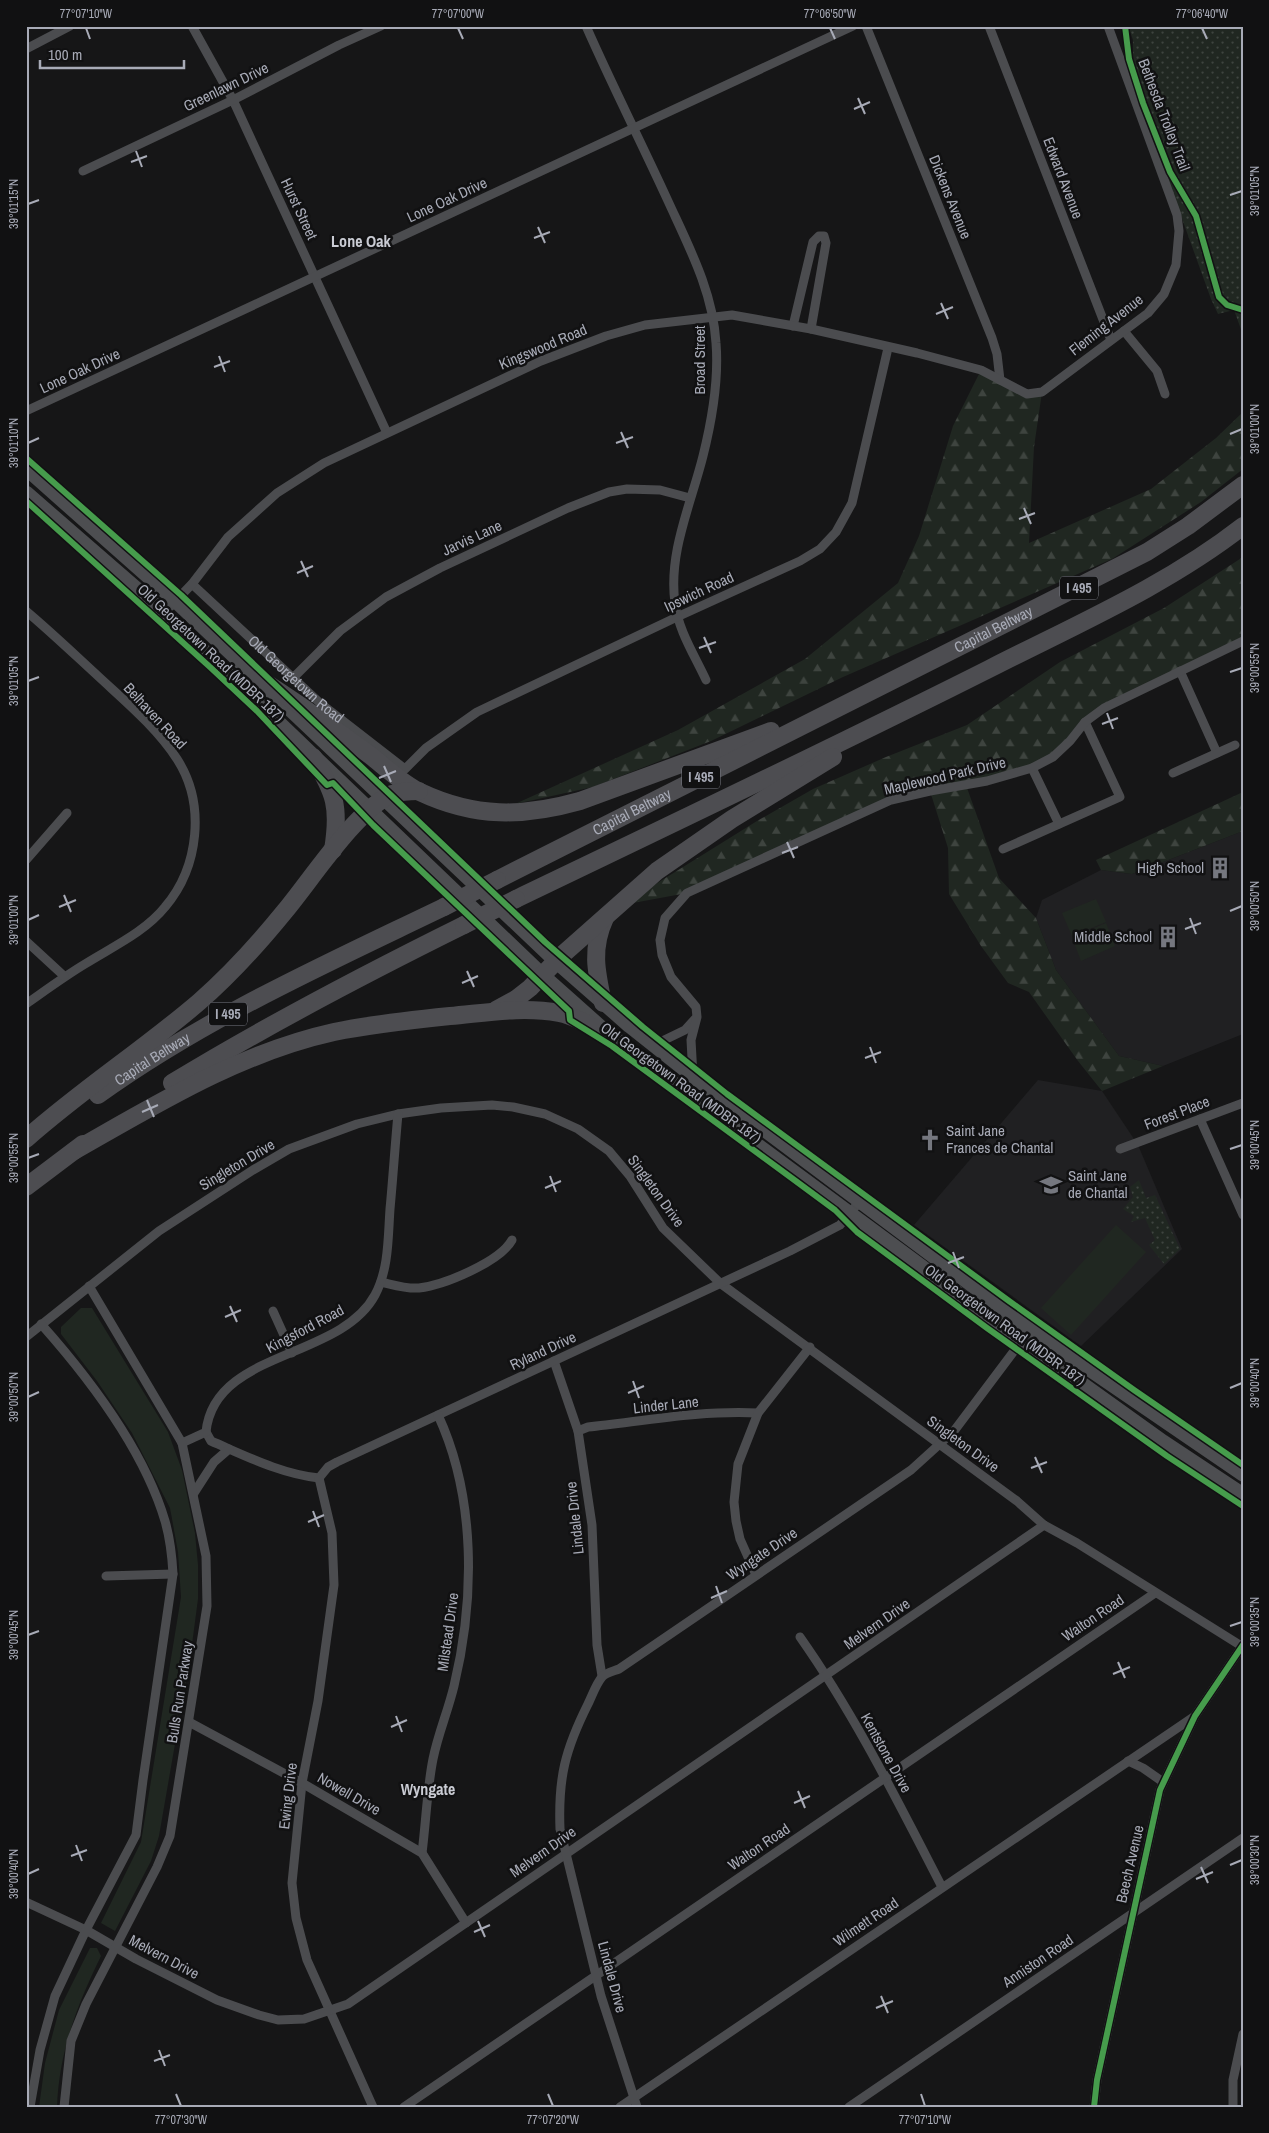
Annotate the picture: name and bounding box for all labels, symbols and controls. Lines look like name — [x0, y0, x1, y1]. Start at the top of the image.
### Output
text: 77°07'10"W — [60, 6, 113, 22]
text: 77°07'00"W — [432, 6, 485, 22]
text: 77°06'50"W — [804, 6, 857, 22]
text: 77°06'40"W — [1176, 6, 1229, 22]
scale bar — [40, 38, 184, 70]
text: 100 m — [48, 44, 82, 65]
street label: Bethesda Trolley Trail — [1133, 56, 1196, 174]
street label: Greenlawn Drive — [180, 57, 272, 116]
street label: Edward Avenue — [1038, 134, 1089, 222]
street label: Dickens Avenue — [924, 152, 977, 242]
text: 39°01'05"N — [1247, 166, 1263, 216]
street label: Lone Oak Drive — [403, 172, 490, 227]
street label: Hurst Street — [276, 175, 323, 243]
text: 39°01'15"N — [6, 179, 22, 229]
district label: Lone Oak — [331, 230, 392, 252]
street label: Fleming Avenue — [1064, 289, 1147, 360]
street label: Kingswood Road — [496, 319, 590, 375]
street label: Broad Street — [689, 325, 710, 395]
street label: Lone Oak Drive — [36, 343, 123, 398]
text: 39°01'00"N — [1247, 404, 1263, 454]
text: 39°01'10"N — [6, 418, 22, 468]
street label: Jarvis Lane — [439, 515, 505, 561]
street label: Ipswich Road — [661, 566, 737, 617]
road number: I 495 — [1060, 576, 1098, 600]
street label: Old Georgetown Road (MDBR 187) — [133, 579, 290, 727]
street label: Capital Beltway — [950, 600, 1037, 658]
street label: Old Georgetown Road — [244, 630, 348, 728]
text: 39°00'55"N — [1247, 643, 1263, 693]
text: 39°01'05"N — [6, 656, 22, 706]
street label: Belhaven Road — [119, 678, 192, 754]
street label: Maplewood Park Drive — [882, 751, 1008, 800]
road number: I 495 — [682, 766, 720, 789]
street label: Capital Beltway — [589, 783, 675, 840]
building icon: High School — [1207, 855, 1233, 881]
place label: High School — [1137, 857, 1204, 878]
text: 39°00'50"N — [1247, 881, 1263, 931]
text: 39°01'00"N — [6, 895, 22, 945]
building icon: Middle School — [1155, 924, 1181, 950]
place label: Middle School — [1074, 926, 1152, 947]
road number: I 495 — [209, 1002, 247, 1026]
street label: Old Georgetown Road (MDBR 187) — [597, 1017, 766, 1148]
street label: Capital Beltway — [110, 1027, 194, 1090]
street label: Forest Place — [1141, 1090, 1213, 1135]
place label: Saint Jane Frances de Chantal — [946, 1120, 1053, 1158]
text: 39°00'45"N — [1247, 1120, 1263, 1170]
church icon: Saint Jane Frances de Chantal — [917, 1127, 943, 1153]
text: 39°00'55"N — [6, 1133, 22, 1183]
street label: Singleton Drive — [195, 1134, 279, 1195]
street label: Singleton Drive — [623, 1150, 690, 1231]
place label: Saint Jane de Chantal — [1068, 1165, 1128, 1203]
school or university icon: Saint Jane de Chantal — [1038, 1172, 1064, 1198]
street label: Old Georgetown Road (MDBR 187) — [921, 1259, 1090, 1390]
street label: Kingsford Road — [262, 1299, 347, 1358]
street label: Ryland Drive — [506, 1326, 580, 1375]
text: 39°00'40"N — [1247, 1358, 1263, 1408]
text: 39°00'50"N — [6, 1372, 22, 1422]
street label: Linder Lane — [632, 1391, 700, 1418]
street label: Singleton Drive — [923, 1410, 1004, 1477]
street label: Lindale Drive — [560, 1480, 589, 1556]
street label: Wyngate Drive — [722, 1522, 801, 1585]
street label: Walton Road — [1058, 1589, 1128, 1646]
street label: Milstead Drive — [432, 1591, 463, 1673]
street label: Melvern Drive — [839, 1593, 914, 1654]
text: 39°00'35"N — [1247, 1597, 1263, 1647]
text: 39°00'45"N — [6, 1610, 22, 1660]
street label: Bulls Run Parkway — [161, 1638, 198, 1745]
street label: Kentstone Drive — [856, 1709, 917, 1797]
street label: Ewing Drive — [273, 1761, 302, 1830]
street label: Nowell Drive — [314, 1767, 385, 1820]
district label: Wyngate — [401, 1778, 455, 1800]
street label: Walton Road — [724, 1818, 794, 1875]
street label: Melvern Drive — [505, 1821, 580, 1882]
street label: Beech Avenue — [1110, 1823, 1149, 1905]
text: 39°00'30"N — [1247, 1835, 1263, 1885]
text: 39°00'40"N — [6, 1849, 22, 1899]
street label: Wilmett Road — [829, 1892, 902, 1951]
street label: Melvern Drive — [126, 1929, 203, 1984]
street label: Anniston Road — [997, 1929, 1077, 1993]
street label: Lindale Drive — [593, 1939, 632, 2015]
text: 77°07'30"W — [155, 2112, 208, 2128]
text: 77°07'20"W — [527, 2112, 580, 2128]
text: 77°07'10"W — [899, 2112, 952, 2128]

